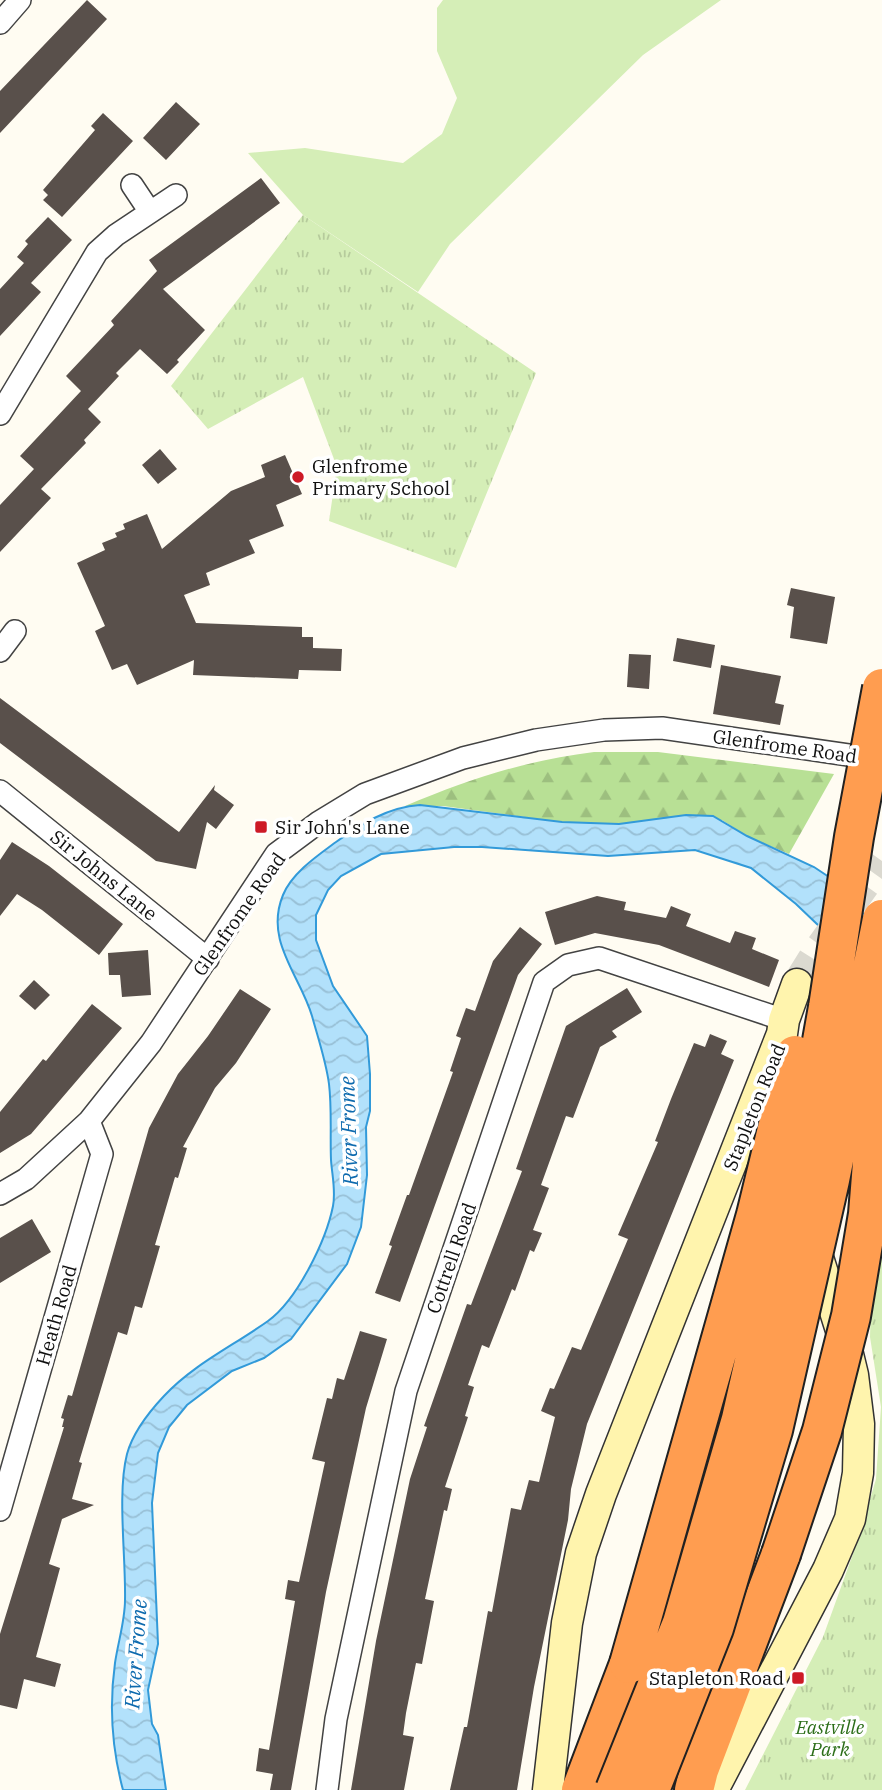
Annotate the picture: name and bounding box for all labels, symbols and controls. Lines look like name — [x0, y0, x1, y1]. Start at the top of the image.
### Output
place label: Glenfrome Primary School — [312, 454, 451, 500]
marker: Glenfrome Primary School — [290, 469, 306, 485]
street label: Glenfrome Road — [711, 724, 859, 768]
place label: Sir John's Lane — [275, 815, 410, 839]
marker: Sir John's Lane — [253, 819, 269, 835]
street label: Sir Johns Lane — [46, 824, 162, 926]
street label: Glenfrome Road — [187, 848, 291, 980]
street label: Stapleton Road — [718, 1040, 790, 1174]
water label: River Frome — [332, 1075, 364, 1187]
street label: Cottrell Road — [421, 1199, 481, 1317]
street label: Heath Road — [30, 1262, 82, 1368]
water label: River Frome — [117, 1598, 153, 1711]
place label: Stapleton Road — [649, 1666, 784, 1690]
marker: Stapleton Road — [790, 1670, 806, 1686]
park label: Eastville Park — [795, 1715, 865, 1761]

